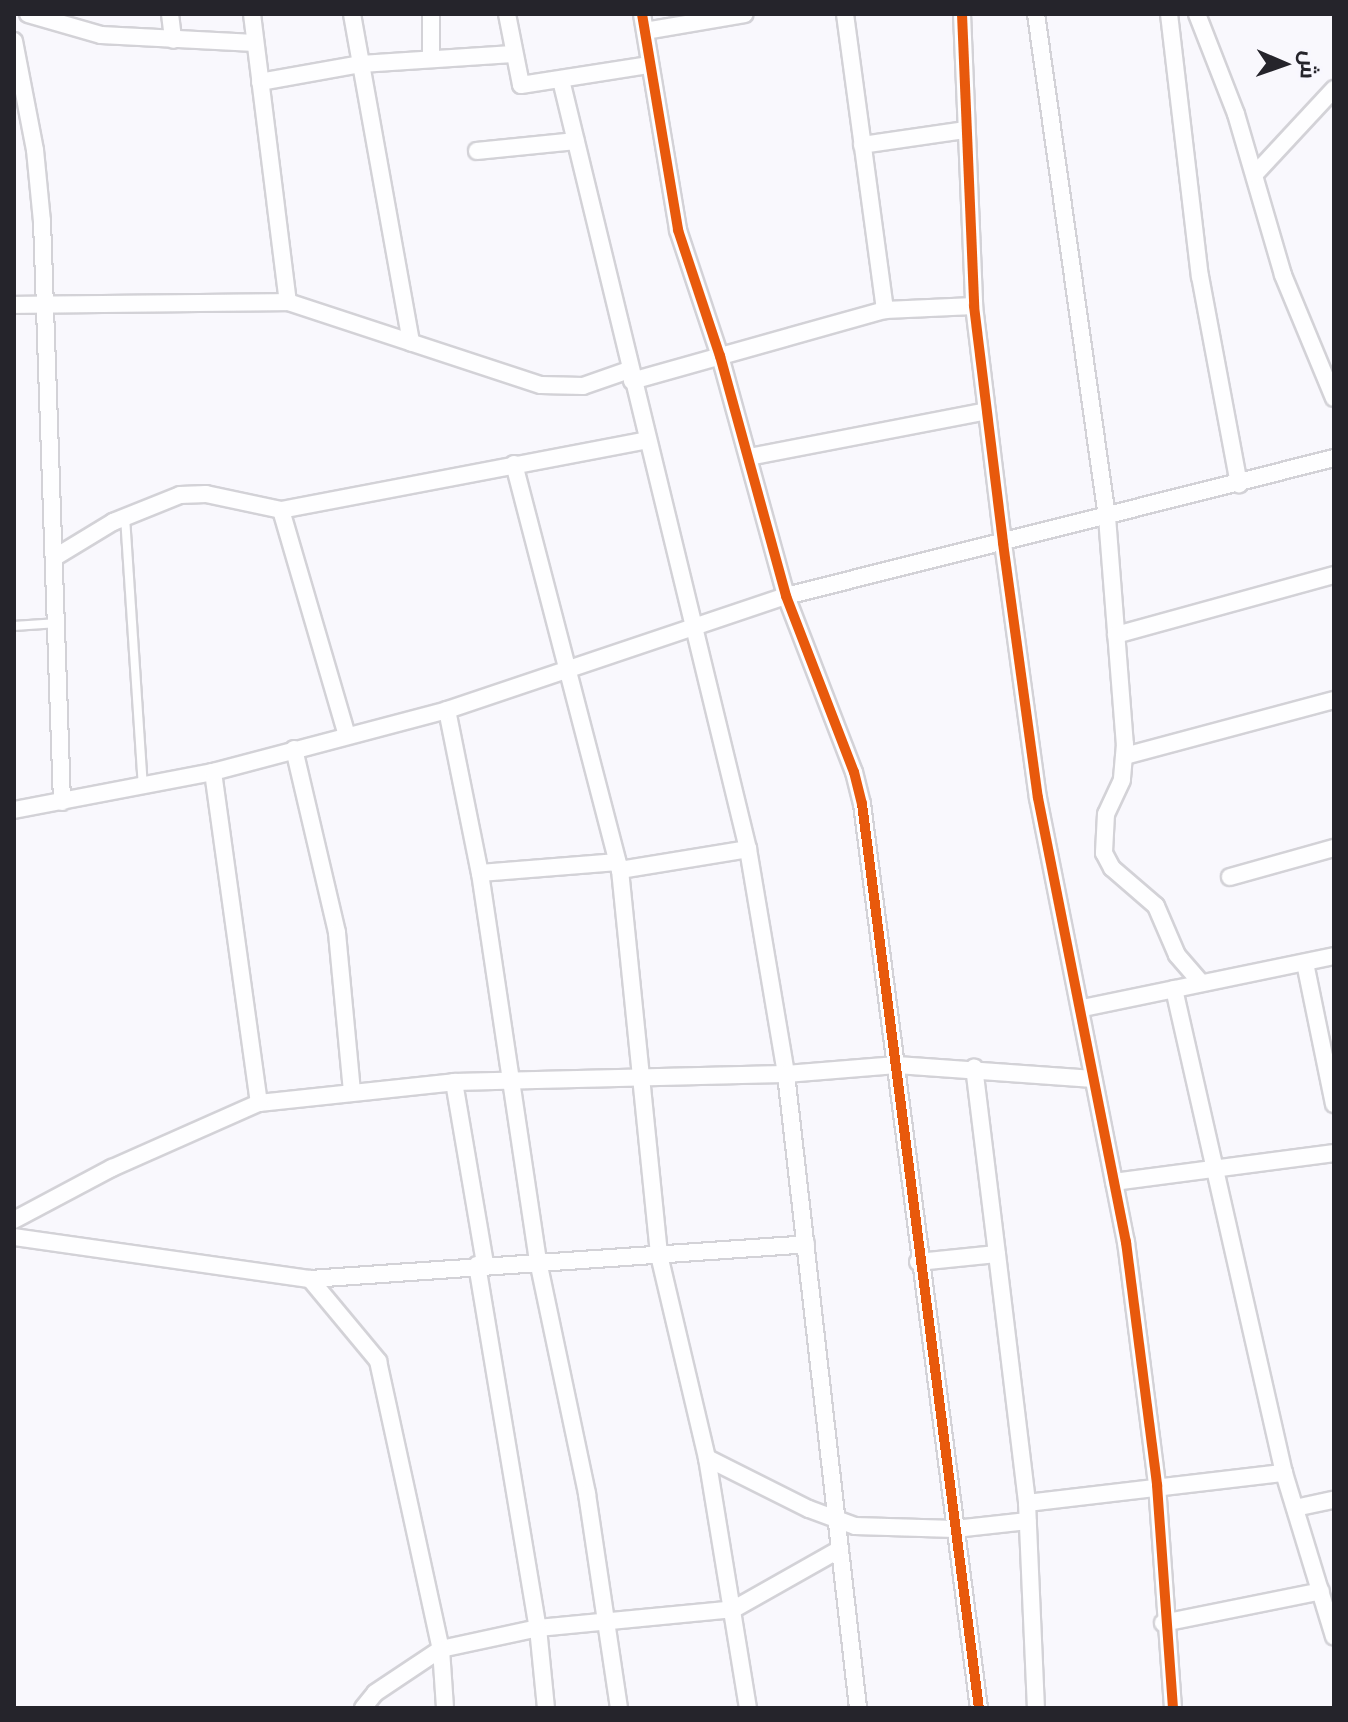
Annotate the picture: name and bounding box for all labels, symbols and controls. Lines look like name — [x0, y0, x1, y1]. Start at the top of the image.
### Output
north arrow — [1244, 24, 1324, 104]
text: ش — [1296, 50, 1321, 79]

